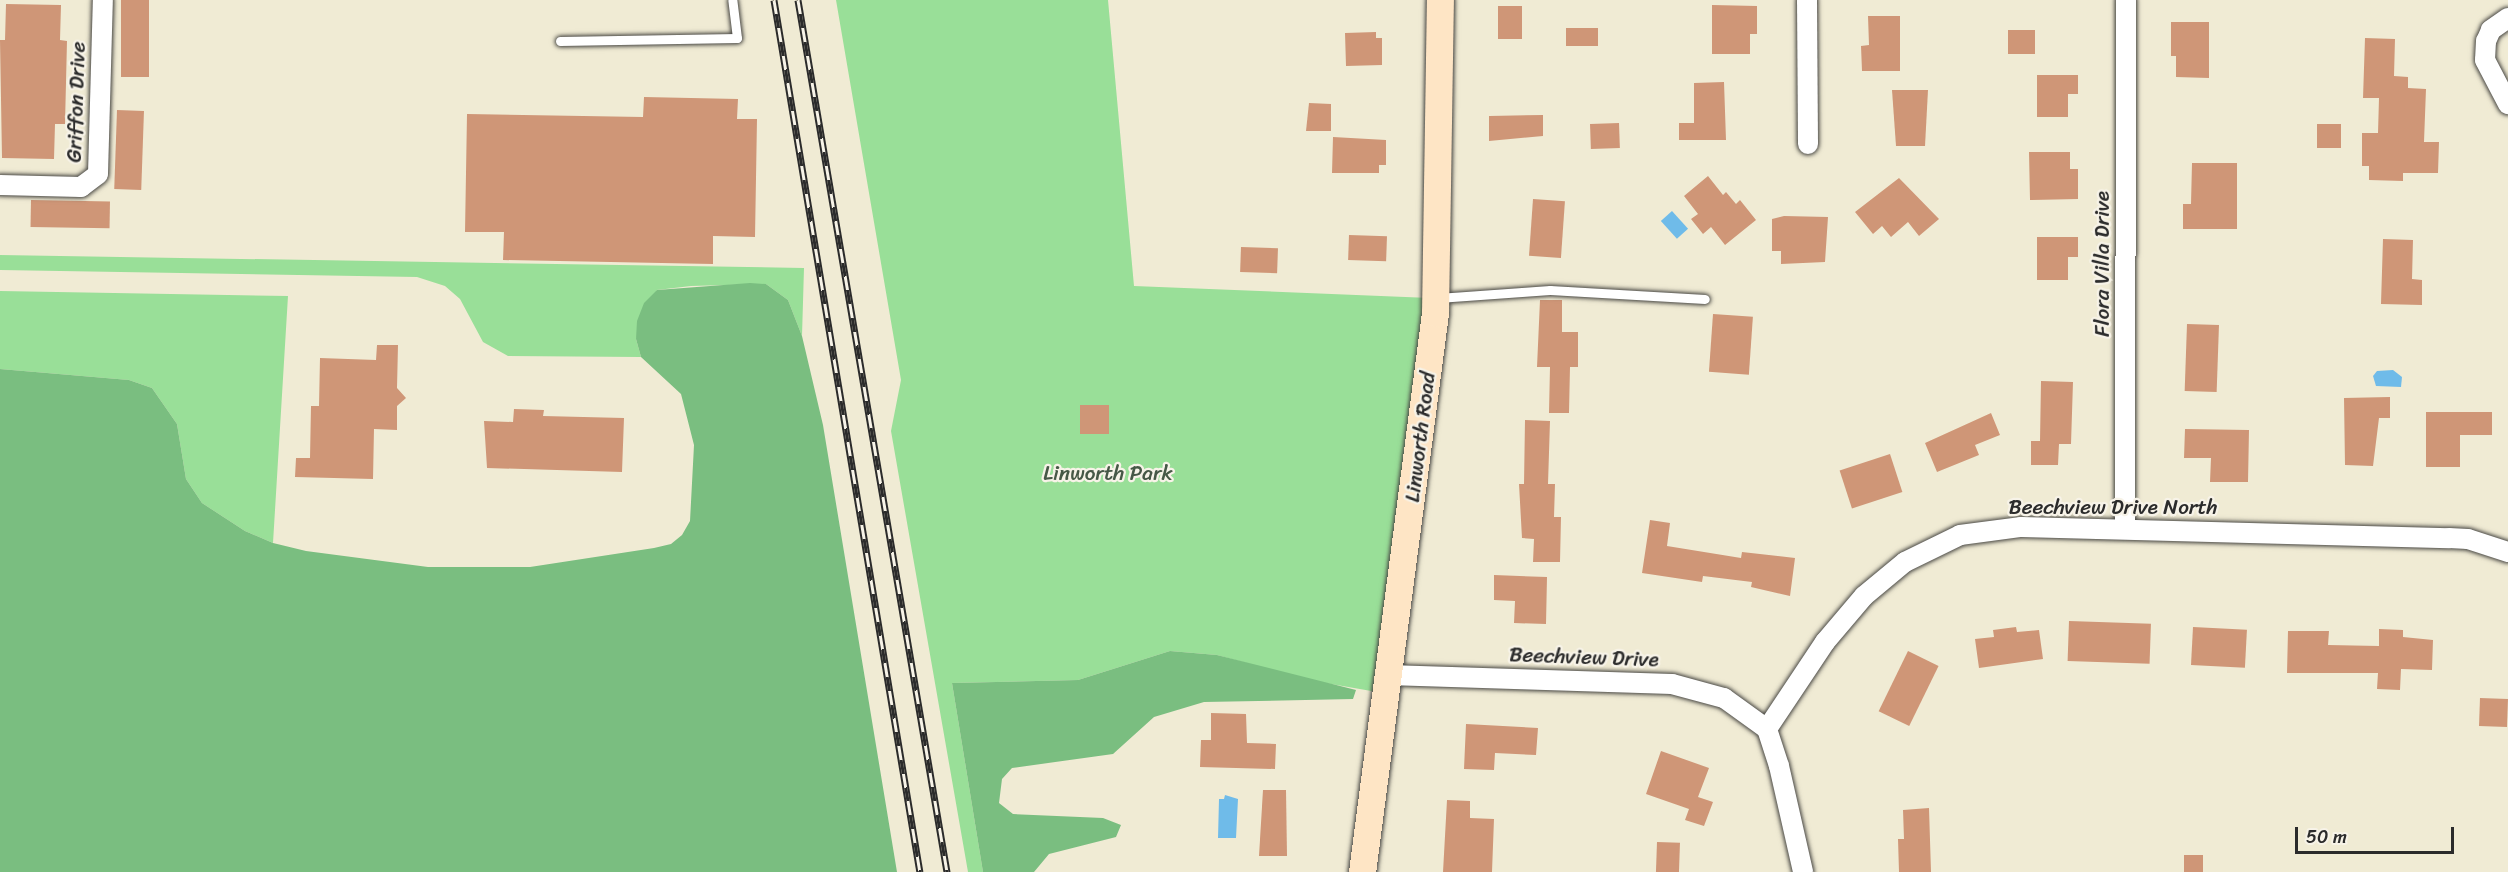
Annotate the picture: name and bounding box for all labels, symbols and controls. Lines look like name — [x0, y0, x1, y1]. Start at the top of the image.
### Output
street label: Griffon Drive — [61, 41, 91, 163]
street label: Flora Villa Drive — [2089, 191, 2115, 337]
street label: Linworth Road — [1399, 370, 1441, 504]
park label: Linworth Park — [1043, 460, 1173, 486]
street label: Beechview Drive North — [2008, 494, 2218, 520]
street label: Beechview Drive — [1509, 642, 1659, 672]
scale bar — [2298, 815, 2457, 853]
text: 50 m — [2306, 821, 2347, 853]

